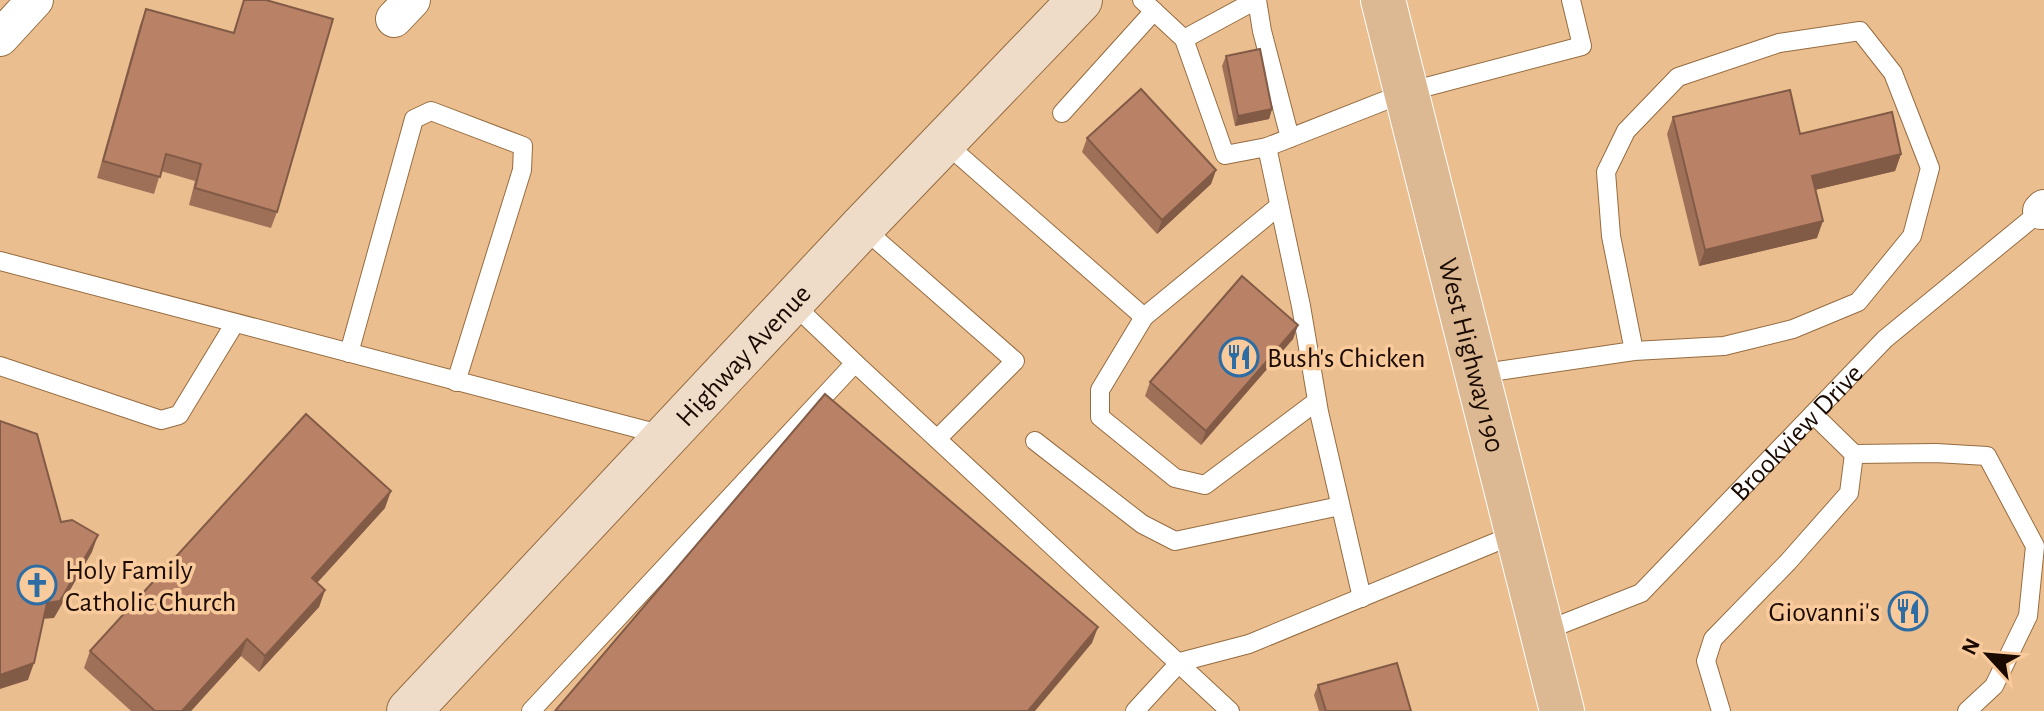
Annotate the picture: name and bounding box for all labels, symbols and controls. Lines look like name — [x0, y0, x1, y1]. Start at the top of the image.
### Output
street label: West Highway 190 — [1432, 255, 1508, 456]
street label: Highway Avenue — [671, 280, 817, 432]
restaurant icon: Bush's Chicken — [1218, 336, 1260, 378]
place label: Bush's Chicken — [1267, 345, 1425, 373]
street label: Brookview Drive — [1726, 359, 1869, 507]
place label: Holy Family Catholic Church — [65, 557, 236, 617]
church icon: Holy Family Catholic Church — [16, 564, 58, 606]
restaurant icon: Giovanni's — [1887, 590, 1929, 632]
place label: Giovanni's — [1769, 599, 1880, 627]
north arrow — [1948, 615, 2028, 695]
text: N — [1958, 635, 1984, 658]

